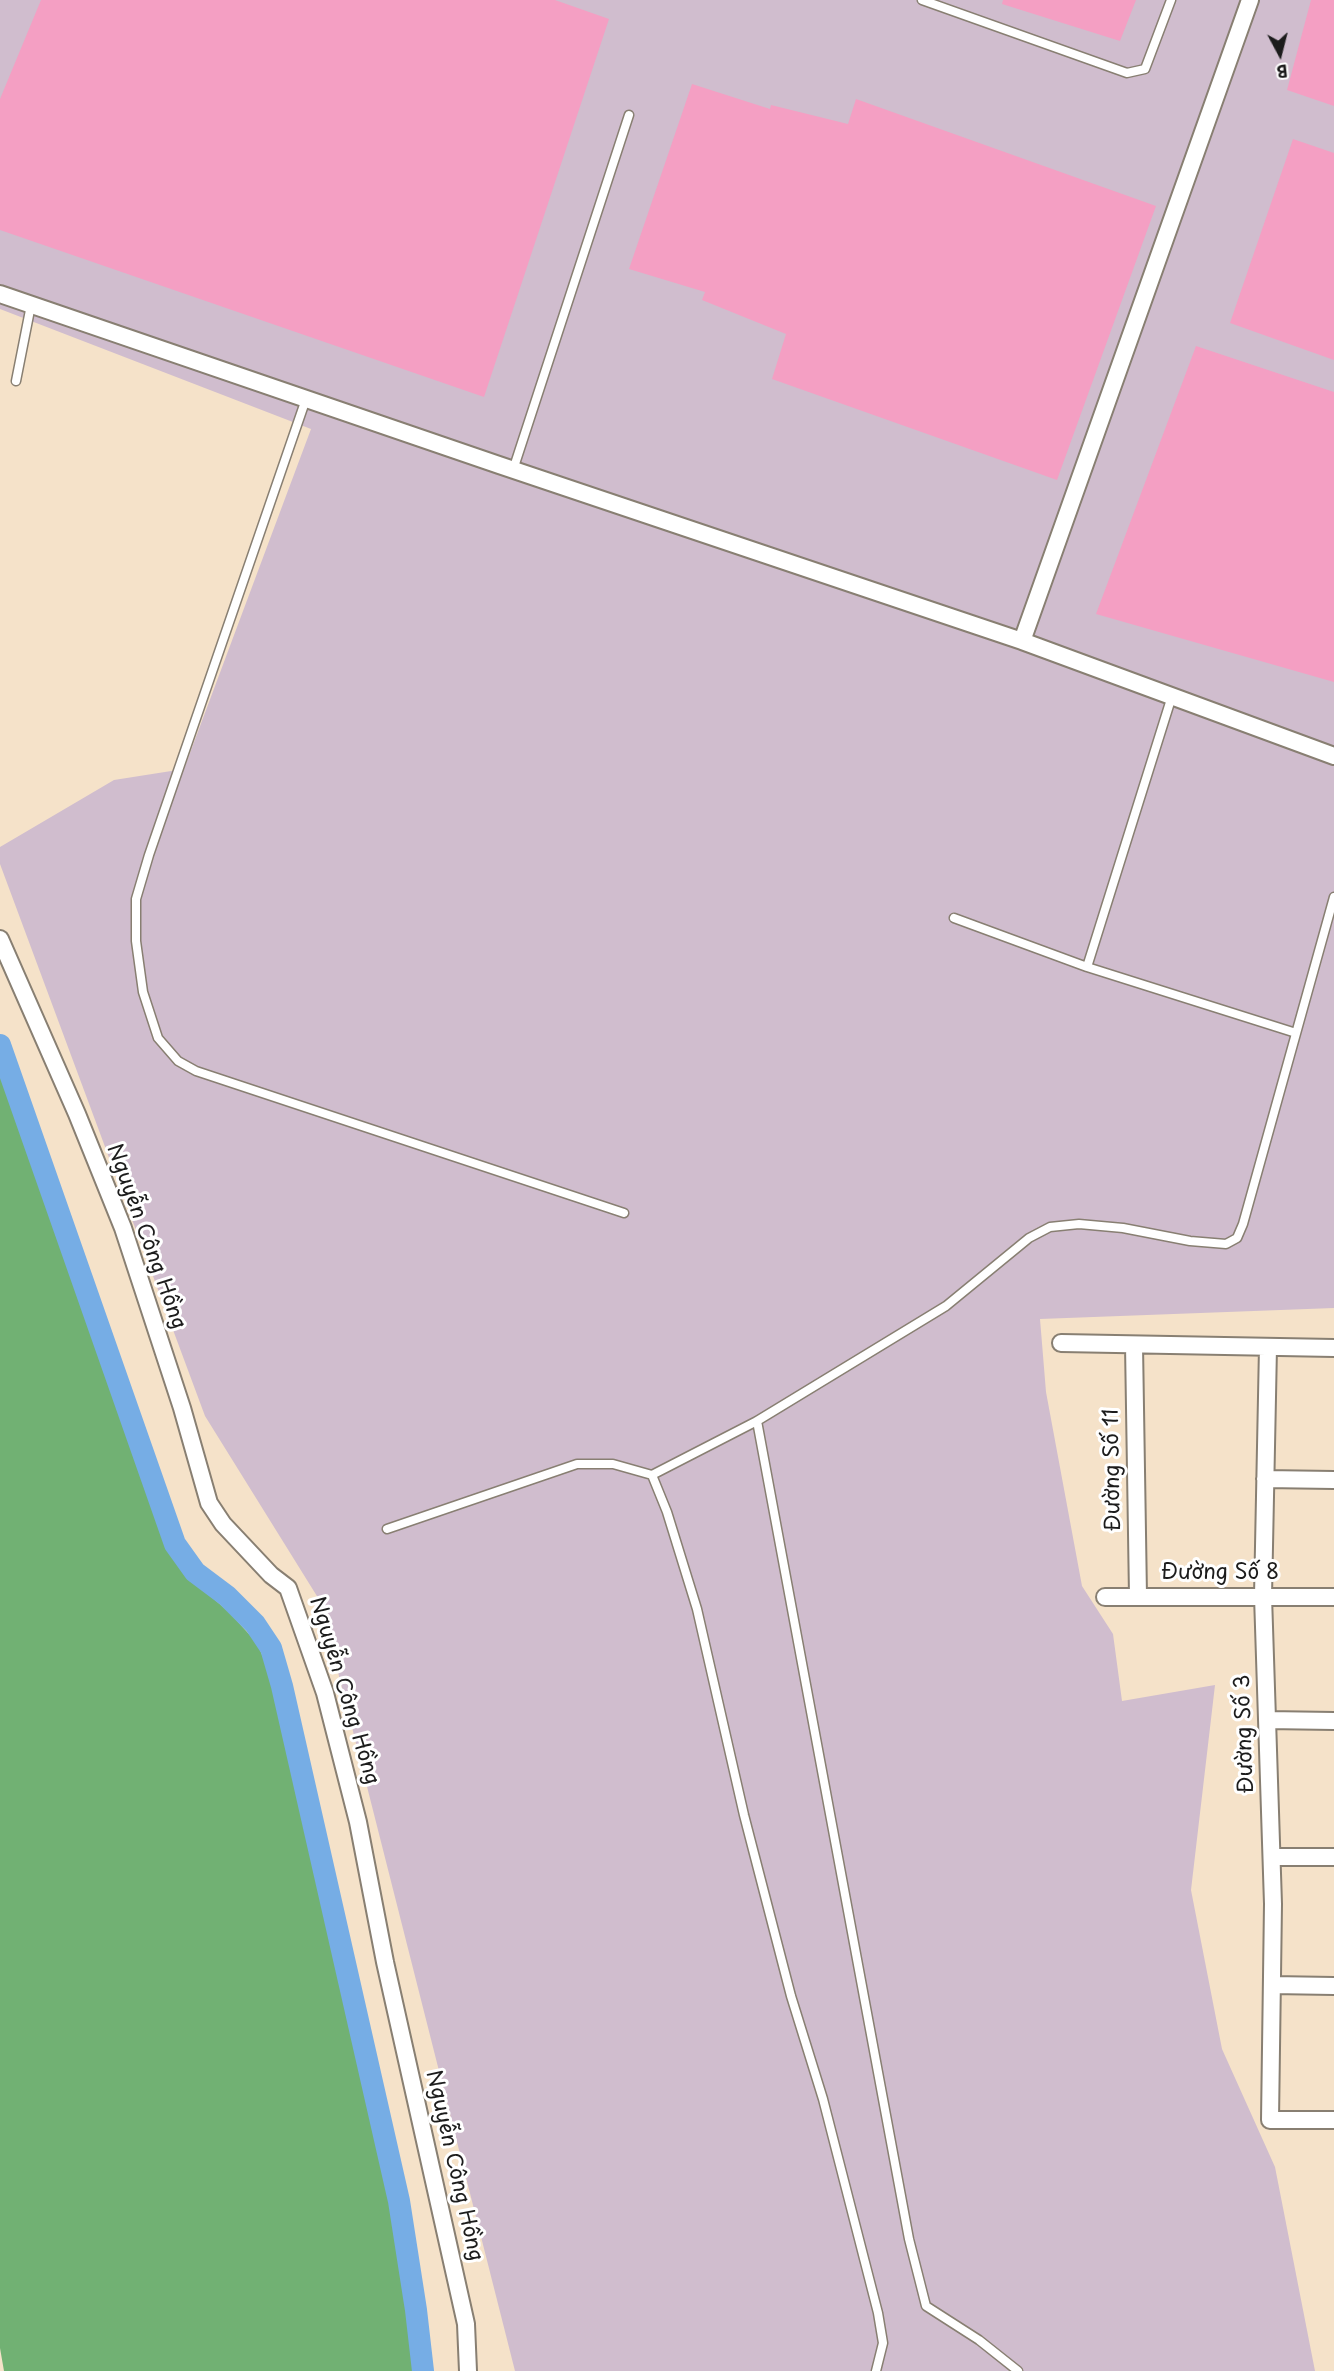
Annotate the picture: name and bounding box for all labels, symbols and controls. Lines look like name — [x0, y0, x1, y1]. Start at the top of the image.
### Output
north arrow — [1250, 24, 1310, 84]
text: B — [1275, 59, 1289, 84]
street label: Nguyễn Công Hồng — [101, 1141, 191, 1333]
street label: Đường Số 11 — [1099, 1409, 1127, 1531]
street label: Đường Số 8 — [1161, 1560, 1279, 1586]
street label: Nguyễn Công Hồng — [303, 1594, 385, 1788]
street label: Đường Số 3 — [1230, 1674, 1260, 1794]
street label: Nguyễn Công Hồng — [420, 2068, 488, 2264]

